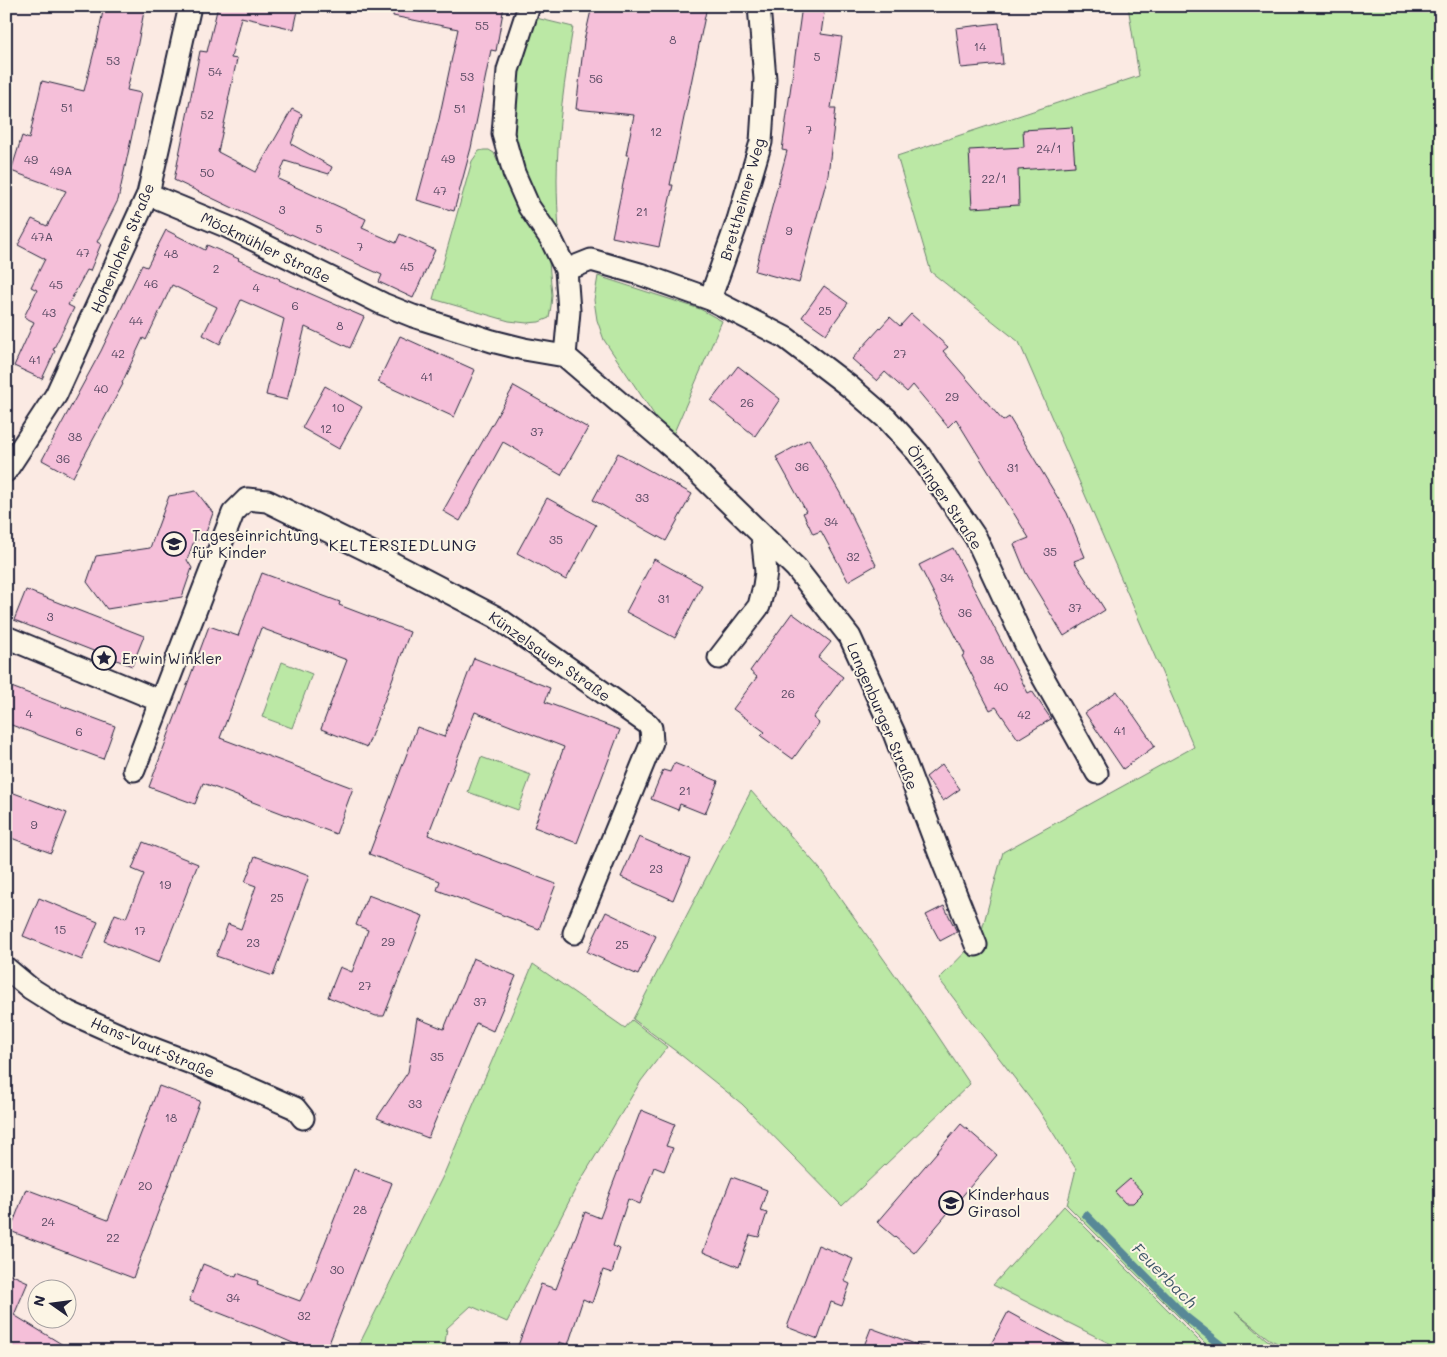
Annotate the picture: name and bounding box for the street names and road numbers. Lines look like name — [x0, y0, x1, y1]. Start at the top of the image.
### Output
street label: Brettheimer Weg — [715, 135, 769, 263]
street label: Hohenloher Straße — [86, 180, 158, 316]
street label: Möckmühler Straße — [198, 207, 334, 287]
street label: Öhringer Straße — [903, 441, 987, 553]
street label: Künzelsauer Straße — [485, 606, 615, 706]
street label: Langenburger Straße — [843, 639, 923, 793]
street label: Hans-Vaut-Straße — [88, 1012, 218, 1082]

